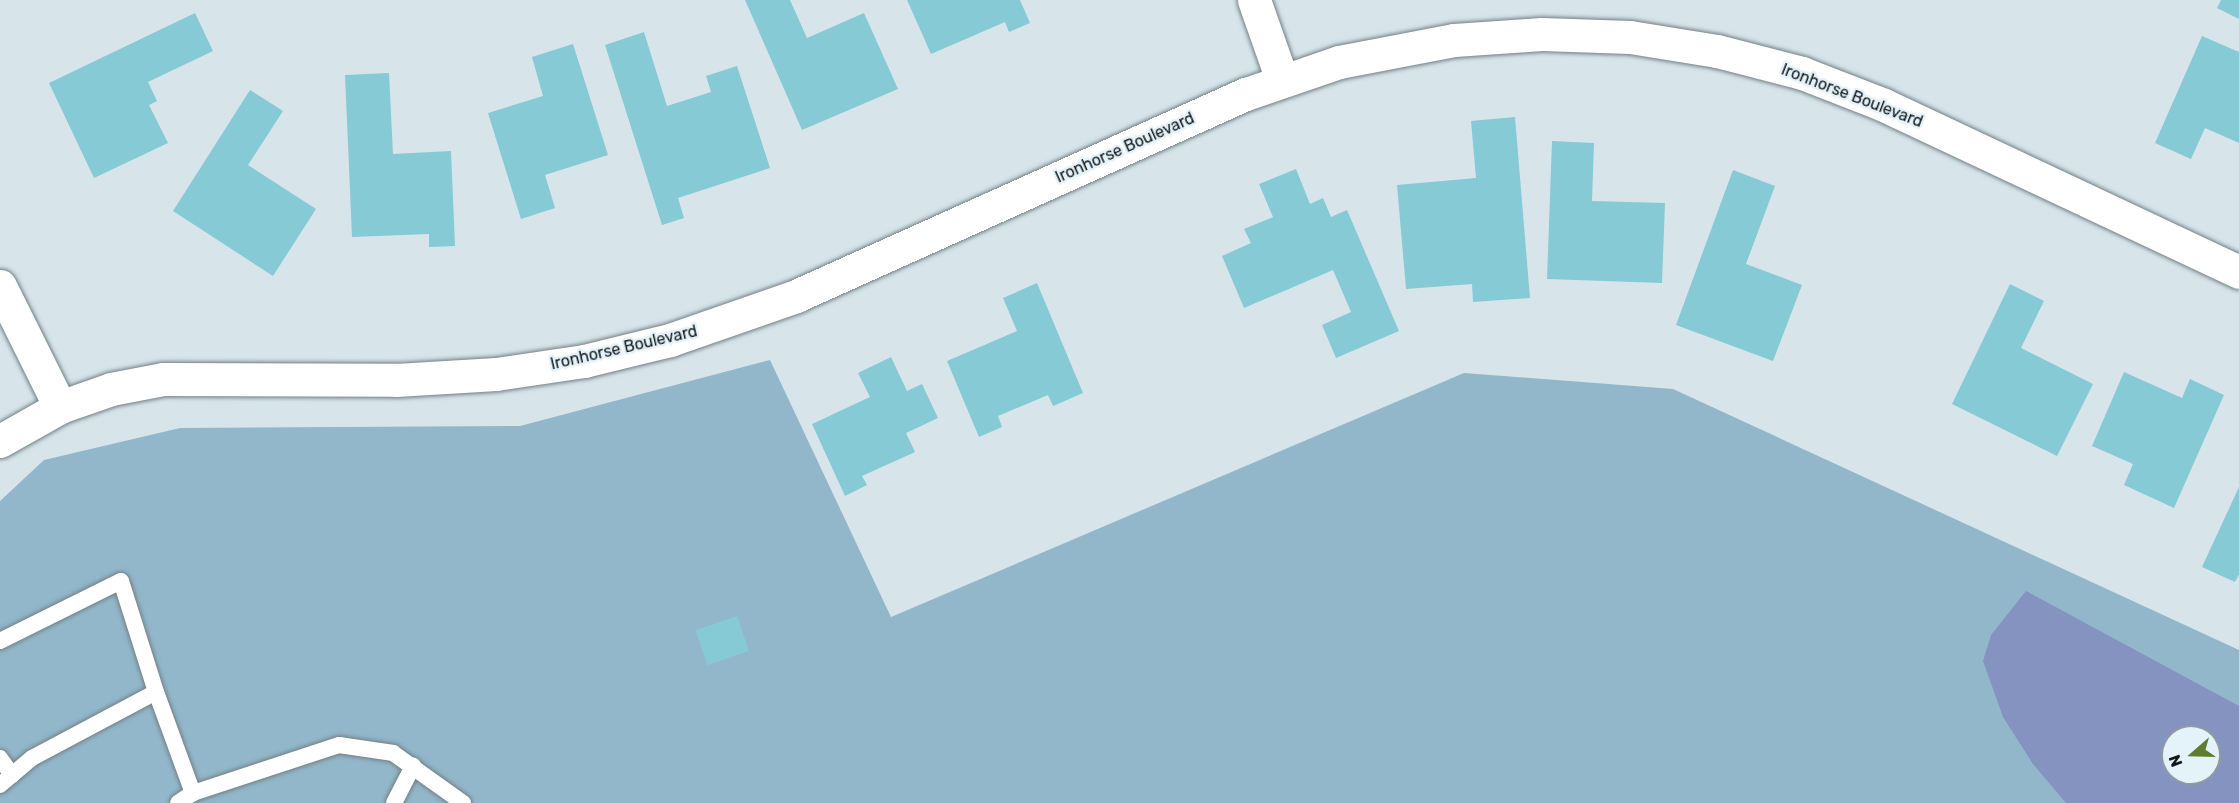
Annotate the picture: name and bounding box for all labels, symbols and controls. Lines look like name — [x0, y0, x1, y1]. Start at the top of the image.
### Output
street label: Ironhorse Boulevard — [1778, 60, 1926, 132]
street label: Ironhorse Boulevard — [1053, 109, 1197, 187]
street label: Ironhorse Boulevard — [549, 322, 699, 374]
north arrow — [2161, 725, 2221, 785]
text: N — [2165, 752, 2186, 769]

